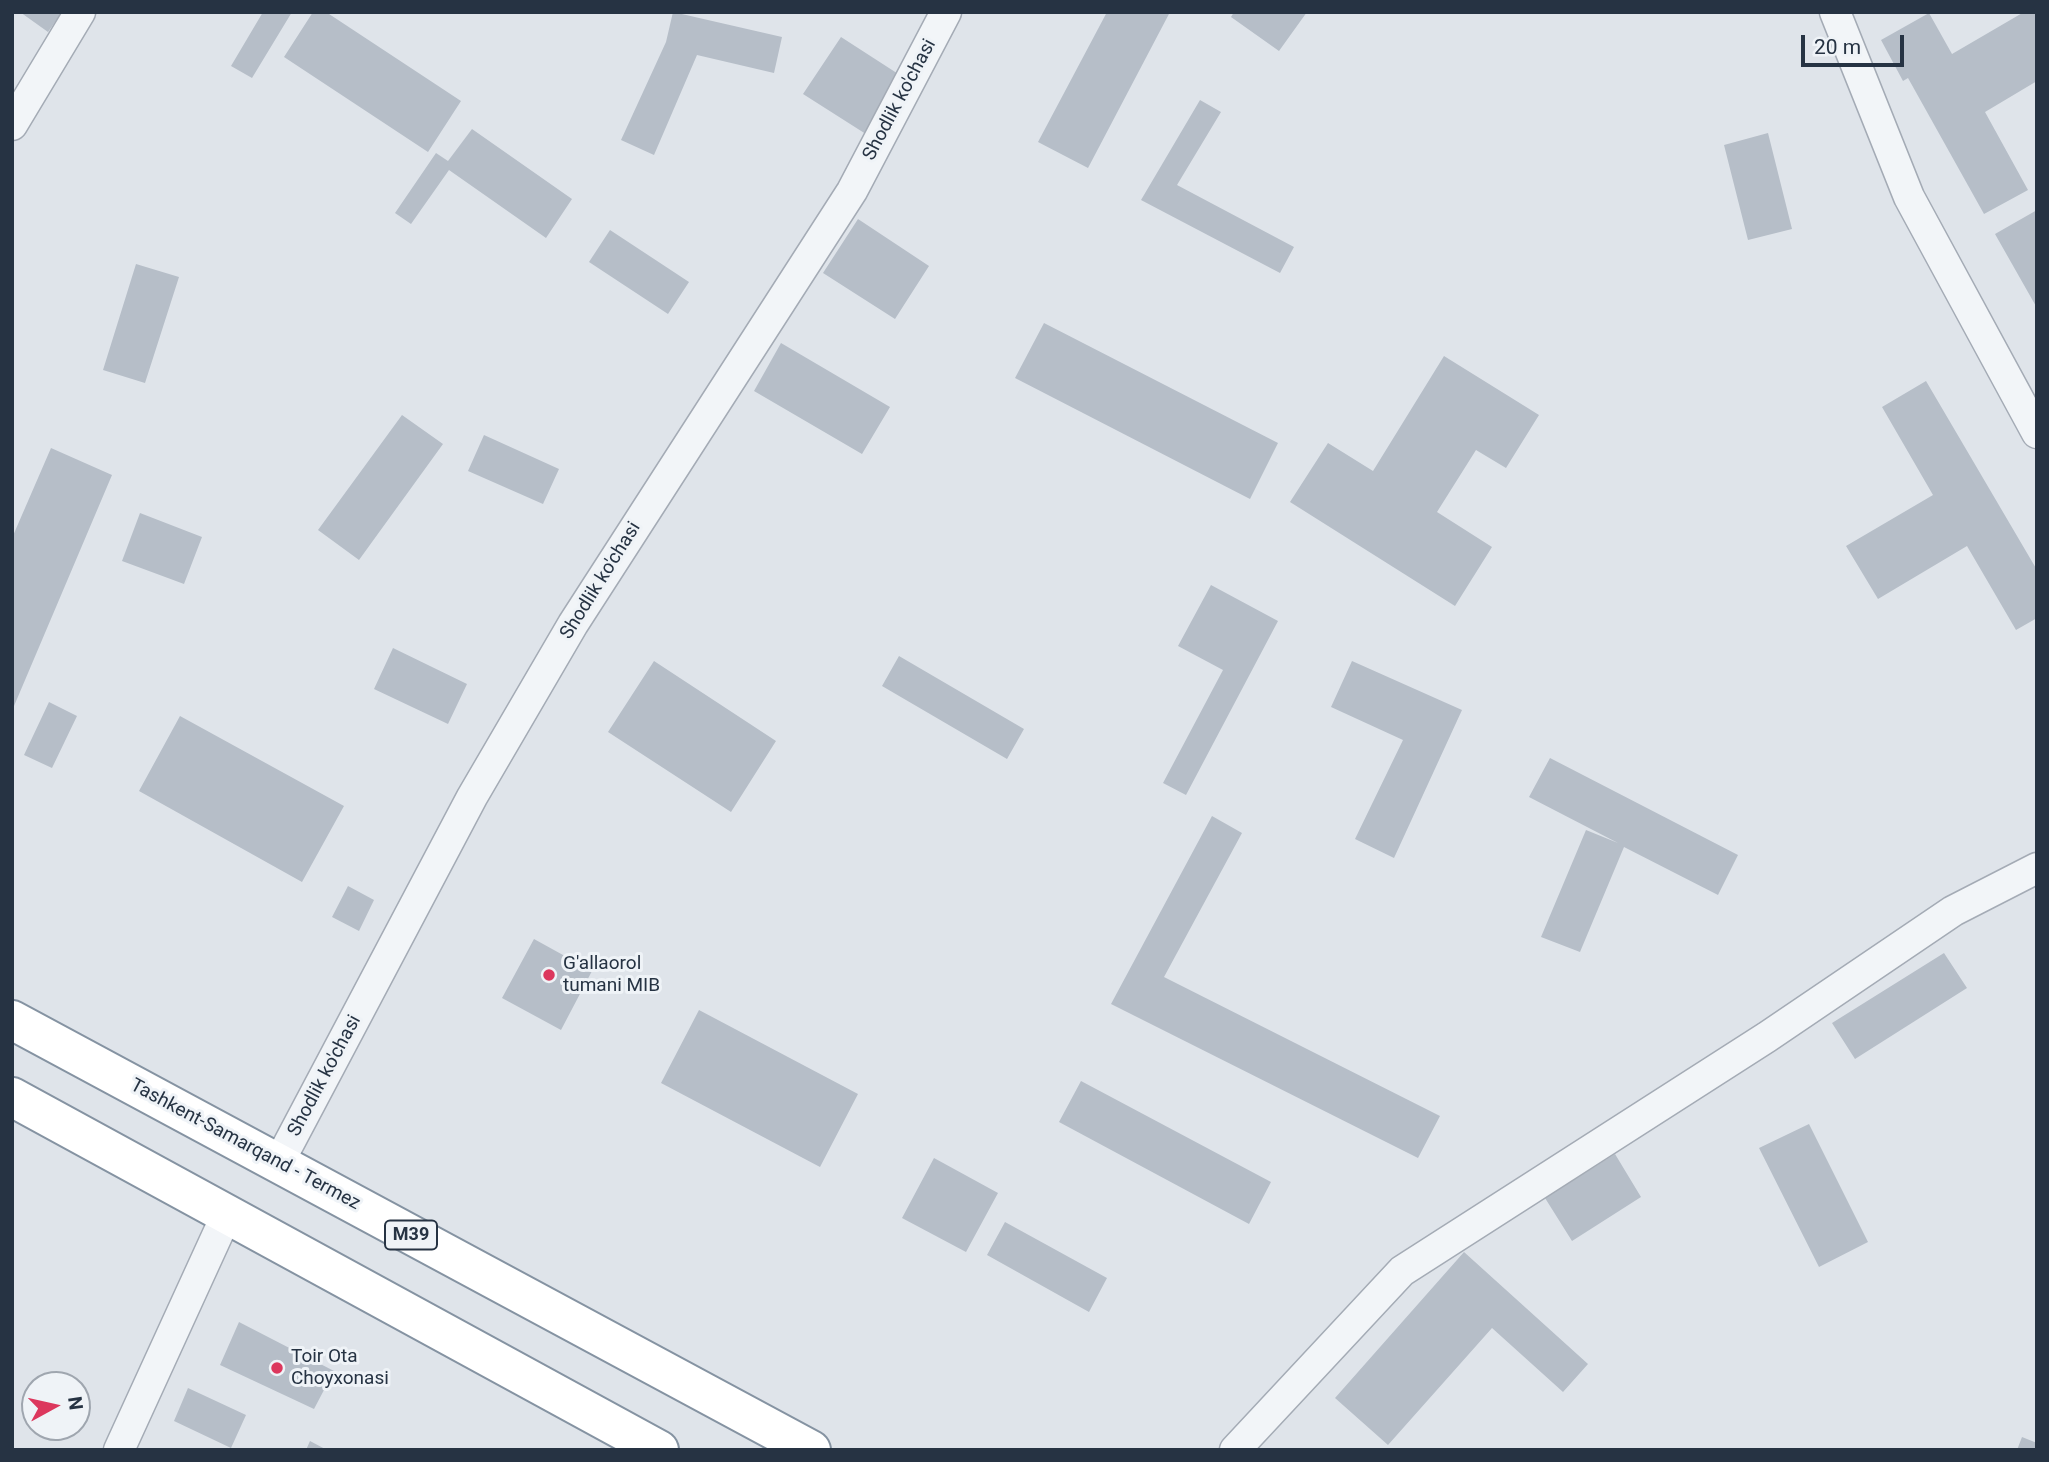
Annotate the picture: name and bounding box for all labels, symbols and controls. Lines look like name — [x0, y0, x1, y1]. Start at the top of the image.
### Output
scale bar — [1804, 21, 1907, 65]
street label: Shodlik ko'chasi — [858, 35, 942, 165]
text: 20 m — [1814, 35, 1861, 59]
street label: Shodlik ko'chasi — [556, 518, 646, 644]
place label: G'allaorol tumani MIB — [563, 953, 660, 997]
marker: G'allaorol tumani MIB — [541, 967, 557, 983]
street label: Shodlik ko'chasi — [283, 1011, 367, 1141]
street label: Tashkent-Samarqand - Termez — [126, 1075, 364, 1215]
road number: M39 — [385, 1220, 437, 1250]
place label: Toir Ota Choyxonasi — [291, 1346, 389, 1390]
marker: Toir Ota Choyxonasi — [269, 1360, 285, 1376]
north arrow — [21, 1371, 91, 1441]
text: N — [63, 1395, 88, 1412]

